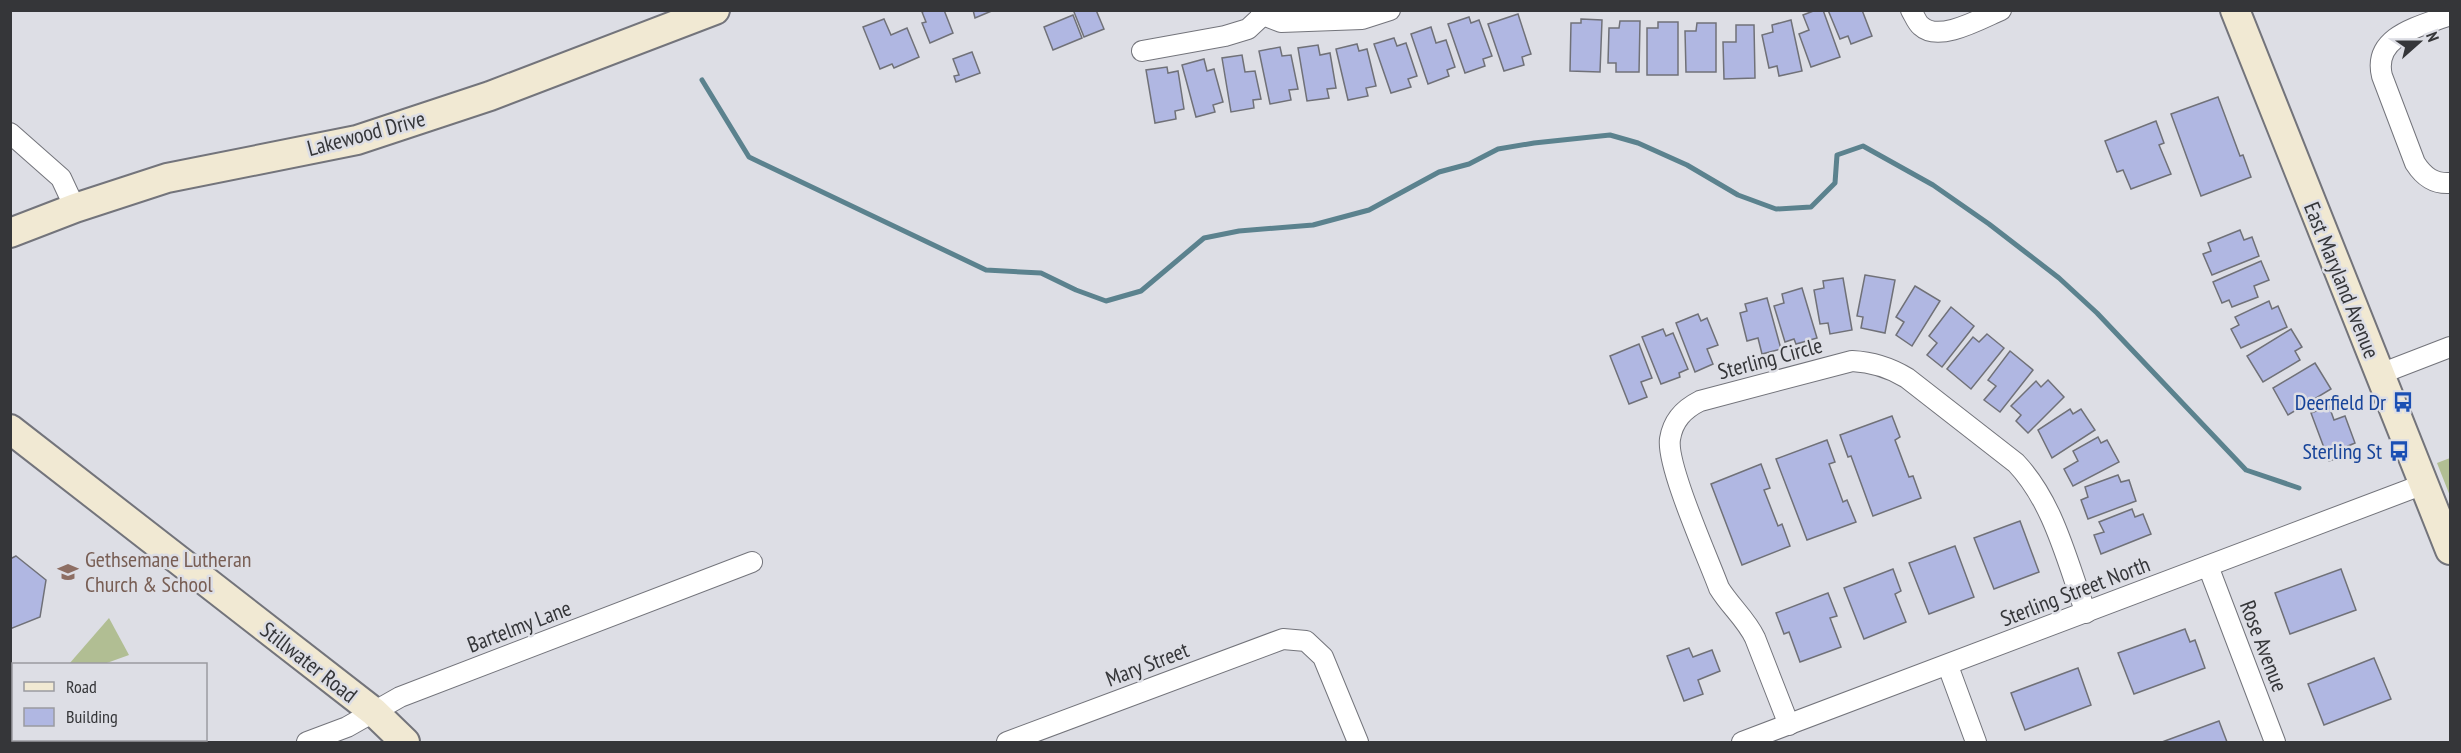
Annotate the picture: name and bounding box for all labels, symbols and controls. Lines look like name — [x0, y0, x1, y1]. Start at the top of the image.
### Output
north arrow — [2389, 12, 2449, 72]
text: N — [2422, 29, 2444, 44]
street label: Lakewood Drive — [304, 104, 428, 162]
street label: East Maryland Avenue — [2298, 198, 2386, 362]
street label: Sterling Circle — [1715, 331, 1825, 385]
place label: Deerfield Dr — [2295, 388, 2386, 416]
bus stop icon: Deerfield Dr — [2391, 390, 2415, 414]
place label: Sterling St — [2302, 437, 2382, 465]
bus stop icon: Sterling St — [2387, 439, 2411, 463]
place label: Gethsemane Lutheran Church & School — [85, 545, 251, 598]
street label: Sterling Street North — [1996, 550, 2154, 632]
school or university icon: Gethsemane Lutheran Church & School — [56, 560, 80, 584]
street label: Bartelmy Lane — [463, 593, 575, 659]
street label: Rose Avenue — [2234, 596, 2294, 696]
street label: Stillwater Road — [255, 615, 363, 709]
street label: Mary Street — [1102, 635, 1192, 693]
legend — [12, 663, 207, 741]
text: Road — [66, 675, 97, 698]
text: Building — [66, 705, 118, 728]

